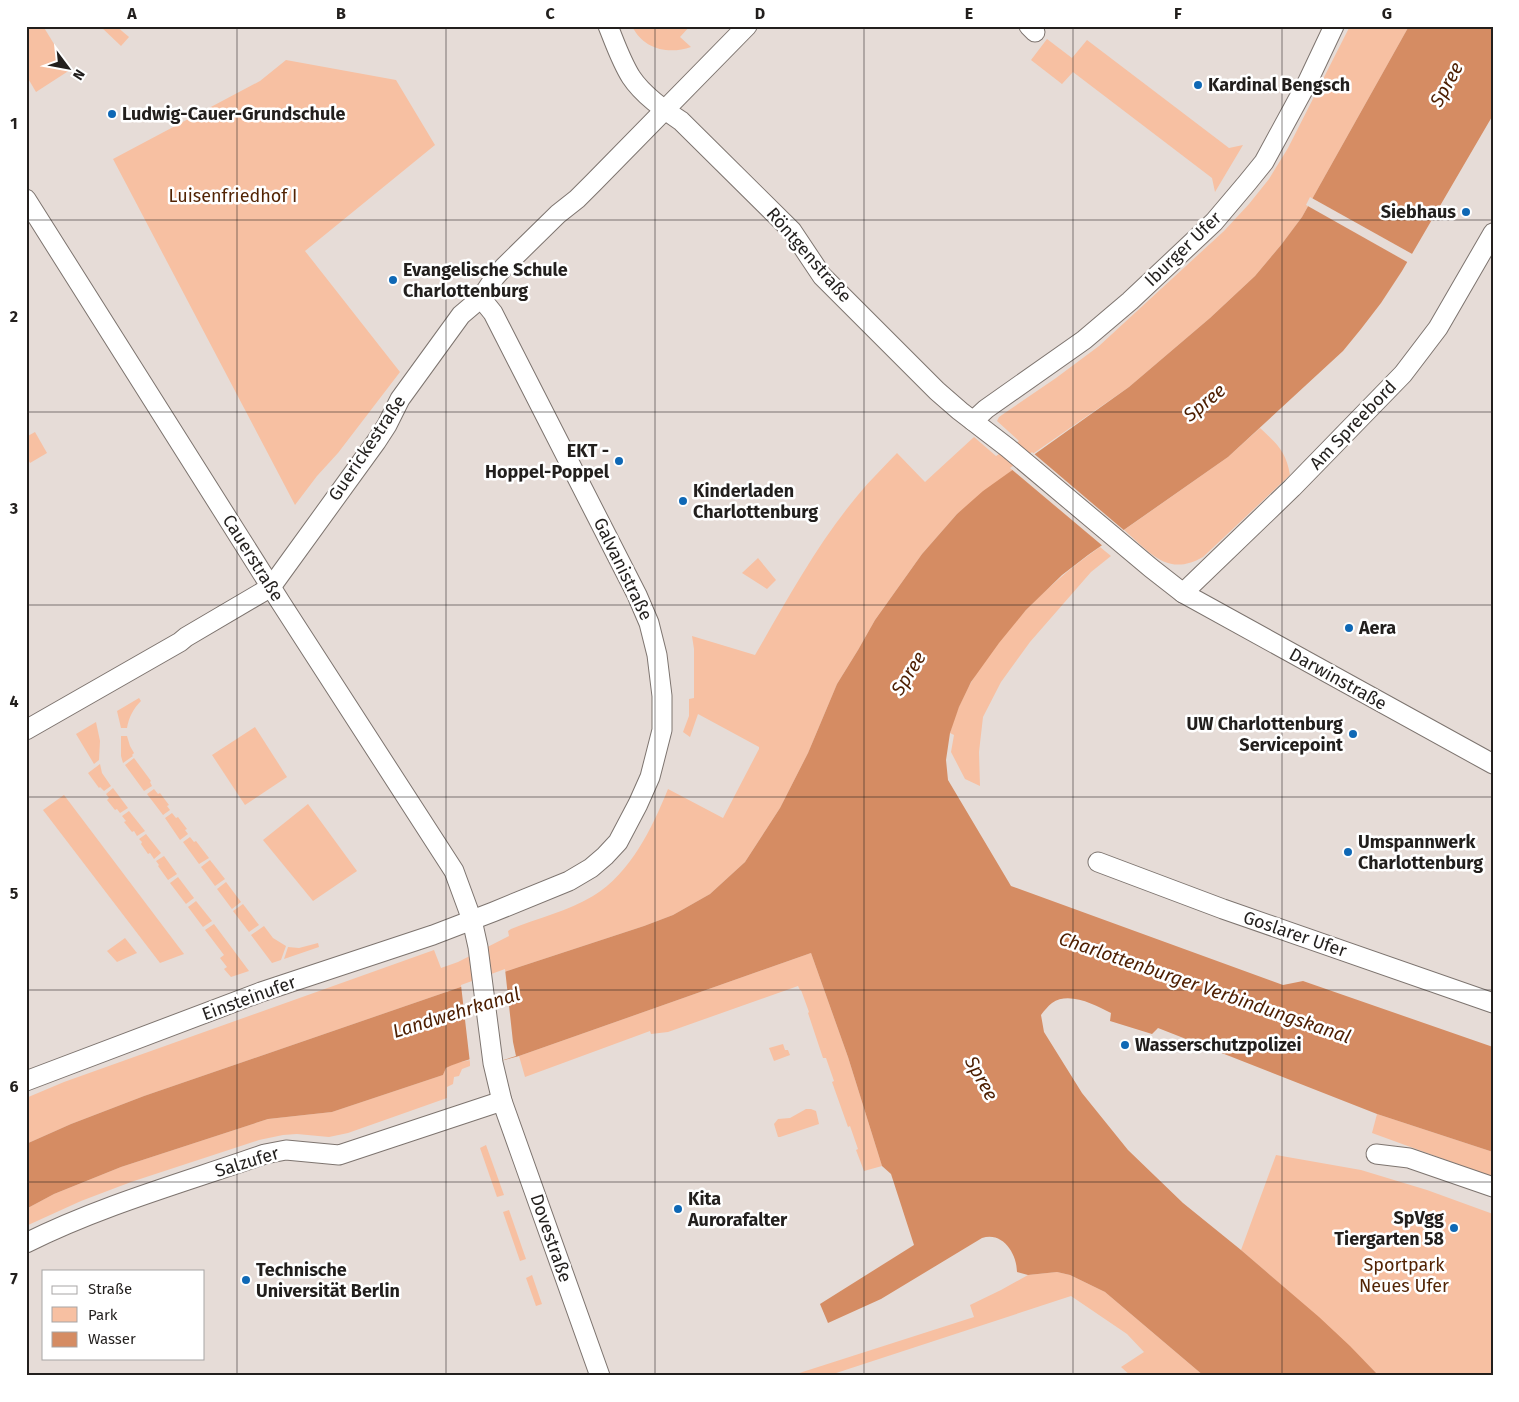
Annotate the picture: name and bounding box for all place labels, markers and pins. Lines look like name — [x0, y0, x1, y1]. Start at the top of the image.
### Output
place label: Kardinal Bengsch — [1208, 74, 1350, 96]
marker: Kardinal Bengsch — [1192, 79, 1204, 91]
place label: Ludwig-Cauer-Grundschule — [122, 103, 346, 125]
marker: Ludwig-Cauer-Grundschule — [106, 108, 118, 120]
place label: Siebhaus — [1381, 201, 1456, 223]
marker: Siebhaus — [1460, 206, 1472, 218]
place label: Evangelische Schule Charlottenburg — [403, 259, 568, 302]
marker: Evangelische Schule Charlottenburg — [387, 274, 399, 286]
place label: EKT - Hoppel-Poppel — [485, 440, 610, 483]
marker: EKT - Hoppel-Poppel — [613, 455, 625, 467]
place label: Kinderladen Charlottenburg — [693, 480, 818, 523]
marker: Kinderladen Charlottenburg — [677, 495, 689, 507]
place label: Aera — [1358, 617, 1396, 639]
marker: Aera — [1343, 622, 1355, 634]
place label: UW Charlottenburg Servicepoint — [1187, 713, 1344, 756]
marker: UW Charlottenburg Servicepoint — [1347, 728, 1359, 740]
place label: Umspannwerk Charlottenburg — [1358, 831, 1483, 874]
marker: Umspannwerk Charlottenburg — [1342, 846, 1354, 858]
place label: Wasserschutzpolizei — [1135, 1034, 1302, 1056]
marker: Wasserschutzpolizei — [1119, 1039, 1131, 1051]
place label: Kita Aurorafalter — [687, 1188, 788, 1231]
marker: Kita Aurorafalter — [672, 1203, 684, 1215]
place label: SpVgg Tiergarten 58 — [1334, 1207, 1444, 1250]
marker: SpVgg Tiergarten 58 — [1448, 1222, 1460, 1234]
place label: Technische Universität Berlin — [256, 1259, 400, 1302]
marker: Technische Universität Berlin — [240, 1274, 252, 1286]

